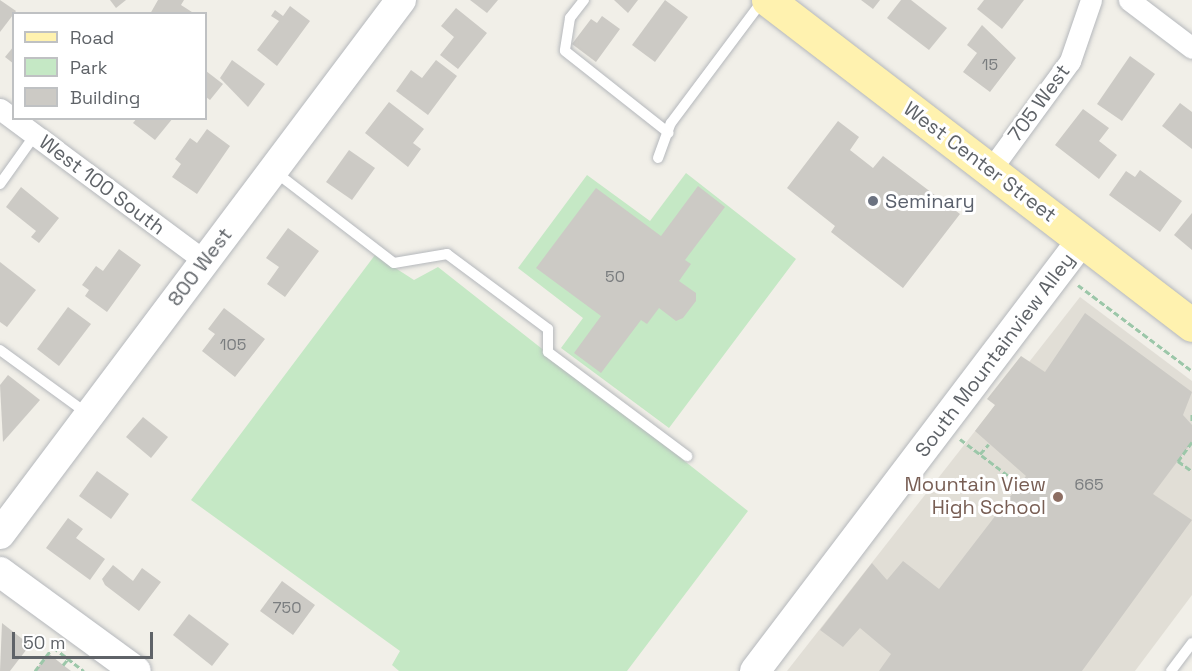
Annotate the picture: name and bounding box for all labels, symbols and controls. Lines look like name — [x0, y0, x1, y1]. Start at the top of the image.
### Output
legend — [12, 12, 207, 120]
text: Road — [70, 26, 114, 49]
house number: 15 — [982, 55, 998, 75]
text: Park — [70, 56, 107, 79]
street label: 705 West — [1003, 60, 1075, 146]
text: Building — [70, 86, 140, 109]
street label: West Center Street — [899, 97, 1061, 227]
street label: West 100 South — [34, 130, 170, 240]
place label: Seminary — [885, 189, 975, 213]
marker: Seminary — [866, 194, 880, 208]
street label: 800 West — [163, 223, 237, 311]
street label: South Mountainview Alley — [910, 248, 1080, 462]
house number: 50 — [605, 267, 625, 287]
house number: 105 — [220, 335, 246, 355]
place label: Mountain View High School — [904, 473, 1046, 520]
house number: 665 — [1074, 475, 1104, 495]
marker: Mountain View High School — [1051, 490, 1065, 504]
house number: 750 — [273, 598, 301, 618]
scale bar — [15, 620, 156, 658]
text: 50 m — [23, 631, 65, 654]

